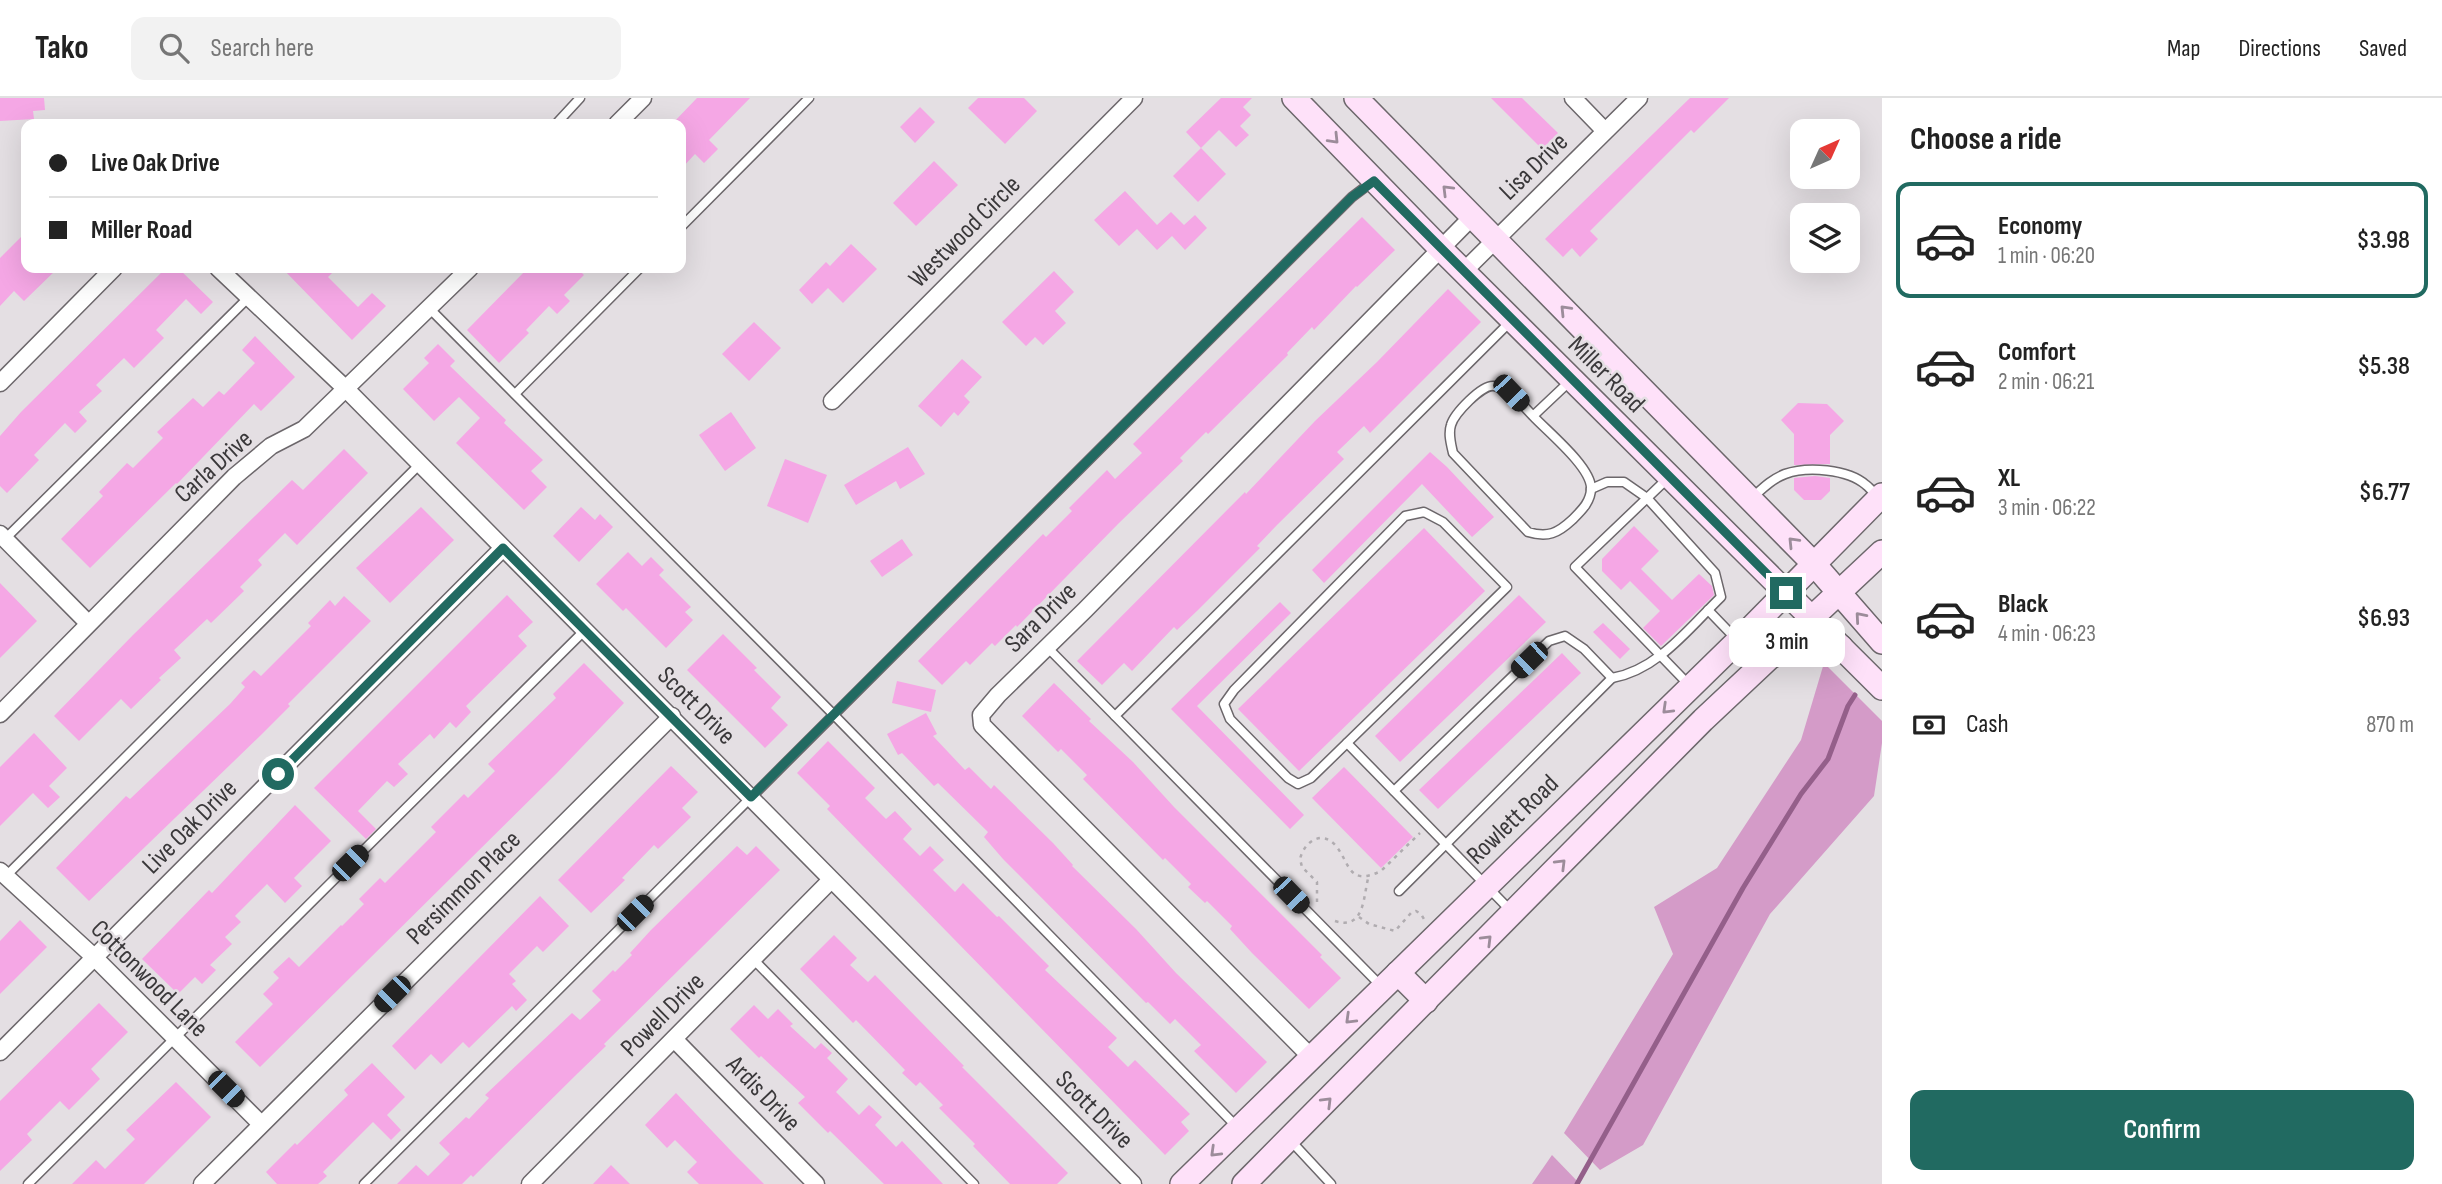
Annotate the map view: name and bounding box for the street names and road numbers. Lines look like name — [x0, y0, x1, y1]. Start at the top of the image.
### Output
street label: Lisa Drive — [1493, 127, 1575, 207]
street label: Westwood Circle — [903, 170, 1027, 294]
street label: Miller Road — [1561, 330, 1651, 420]
street label: Carla Drive — [169, 424, 259, 510]
street label: Sara Drive — [999, 576, 1083, 660]
street label: Scott Drive — [651, 661, 741, 751]
street label: Rowlett Road — [1461, 769, 1565, 871]
street label: Live Oak Drive — [136, 773, 244, 881]
street label: Persimmon Place — [400, 824, 528, 952]
street label: Cottonwood Lane — [84, 914, 214, 1044]
street label: Powell Drive — [615, 967, 711, 1063]
street label: Ardis Drive — [719, 1049, 807, 1138]
street label: Scott Drive — [1049, 1065, 1139, 1155]

